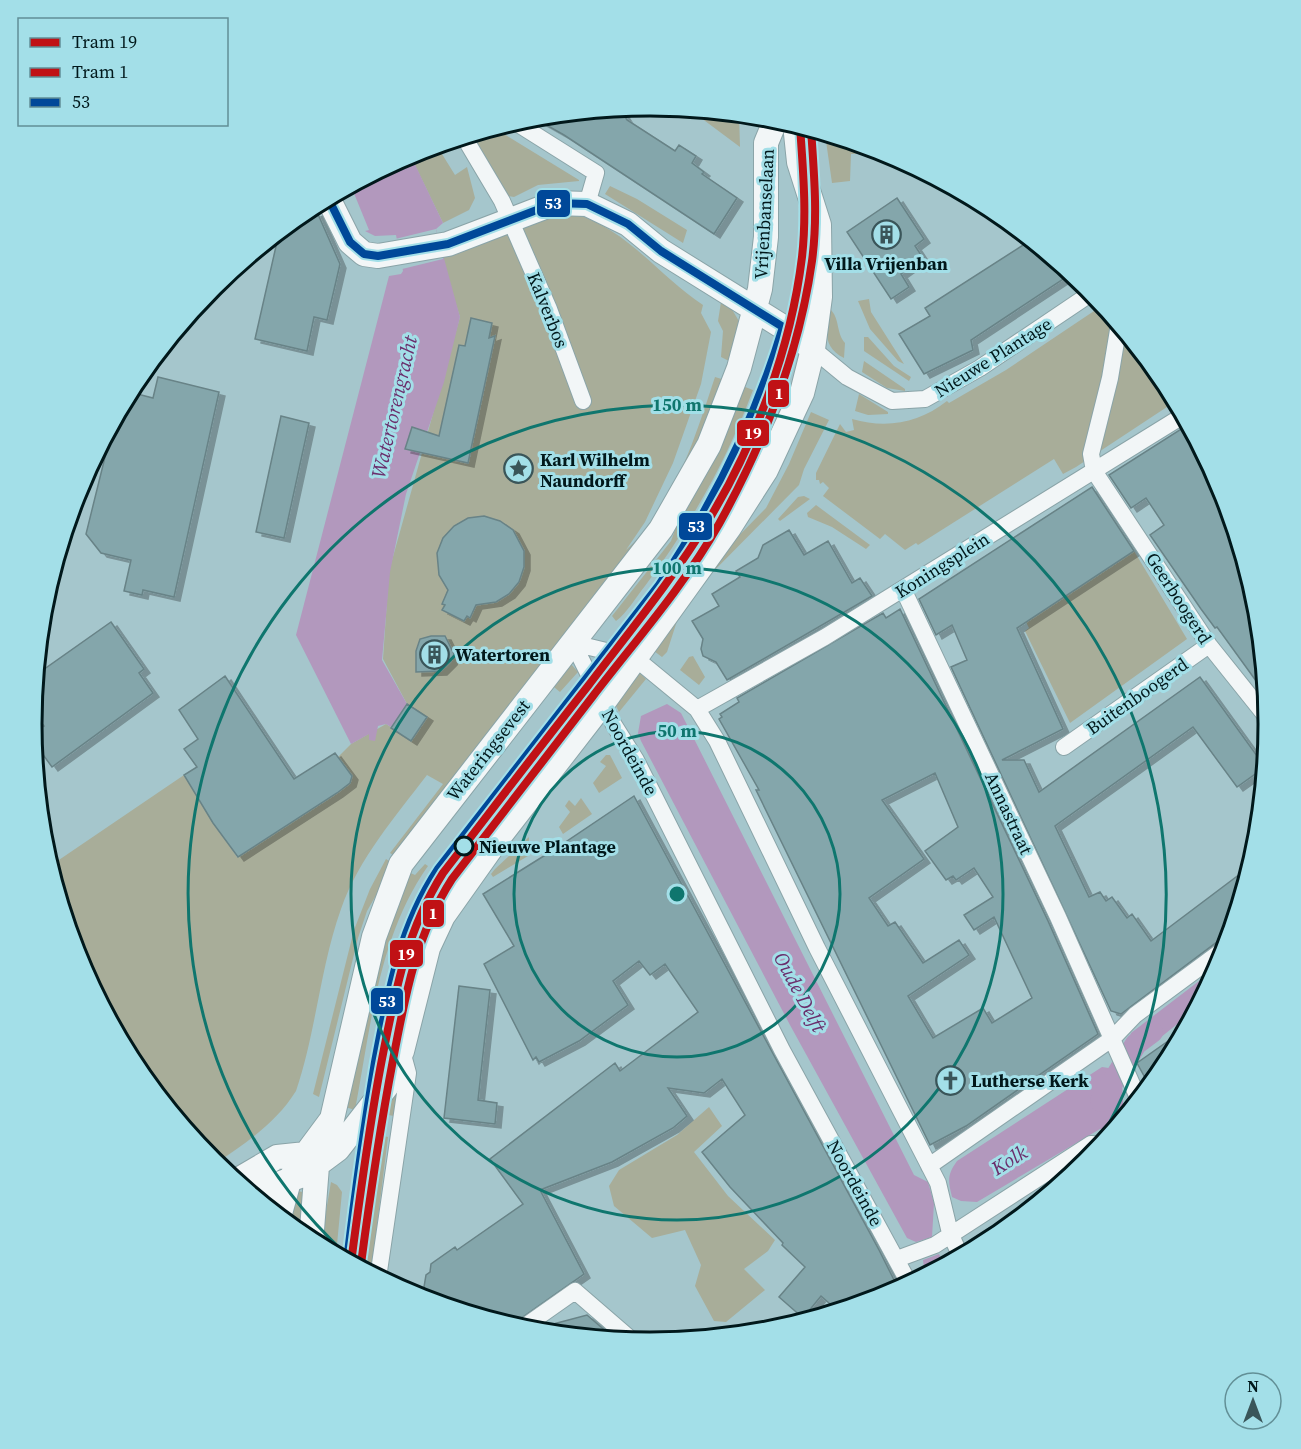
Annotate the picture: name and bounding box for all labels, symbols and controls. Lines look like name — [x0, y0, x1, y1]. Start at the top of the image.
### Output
legend — [18, 18, 228, 126]
text: Tram 19 — [72, 29, 137, 54]
text: Tram 1 — [72, 59, 128, 84]
text: 53 — [72, 89, 90, 114]
street label: Vrijenbanselaan — [748, 148, 780, 280]
line badge: 53 — [536, 189, 571, 218]
text: 53 — [544, 192, 562, 214]
building icon: Villa Vrijenban — [870, 218, 902, 250]
place label: Villa Vrijenban — [824, 251, 948, 276]
street label: Kalverbos — [522, 268, 575, 352]
street label: Nieuwe Plantage — [930, 311, 1056, 403]
water label: Watertorengracht — [364, 332, 424, 481]
line badge: 1 — [767, 379, 790, 408]
text: 1 — [775, 382, 783, 404]
text: 150 m — [652, 392, 702, 417]
line badge: 19 — [736, 419, 770, 447]
text: 19 — [744, 422, 762, 444]
place label: Karl Wilhelm Naundorff — [540, 447, 650, 493]
place icon: Karl Wilhelm Naundorff — [503, 453, 535, 485]
line badge: 53 — [678, 512, 713, 541]
text: 53 — [687, 515, 705, 537]
street label: Koningsplein — [890, 526, 994, 604]
street label: Geerboogerd — [1140, 548, 1218, 648]
text: 100 m — [652, 555, 702, 580]
building icon: Watertoren — [418, 638, 450, 670]
place label: Watertoren — [455, 642, 550, 667]
street label: Buitenboogerd — [1081, 652, 1193, 740]
street label: Wateringsevest — [441, 694, 535, 806]
street label: Noordeinde — [596, 704, 664, 800]
text: 50 m — [657, 718, 697, 743]
street label: Annastraat — [979, 768, 1039, 858]
place label: Nieuwe Plantage — [479, 834, 616, 859]
marker: Nieuwe Plantage — [454, 836, 474, 856]
centre of rings — [667, 884, 687, 904]
line badge: 1 — [422, 899, 445, 928]
text: 1 — [429, 902, 437, 924]
line badge: 19 — [389, 939, 424, 968]
text: 19 — [397, 943, 415, 965]
water label: Oude Delft — [767, 947, 833, 1038]
line badge: 53 — [370, 987, 404, 1015]
text: 53 — [378, 990, 396, 1012]
church icon: Lutherse Kerk — [934, 1064, 966, 1096]
place label: Lutherse Kerk — [971, 1068, 1089, 1093]
street label: Noordeinde — [821, 1135, 889, 1231]
water label: Kolk — [985, 1138, 1033, 1182]
north arrow — [1223, 1371, 1283, 1431]
text: N — [1247, 1375, 1259, 1397]

